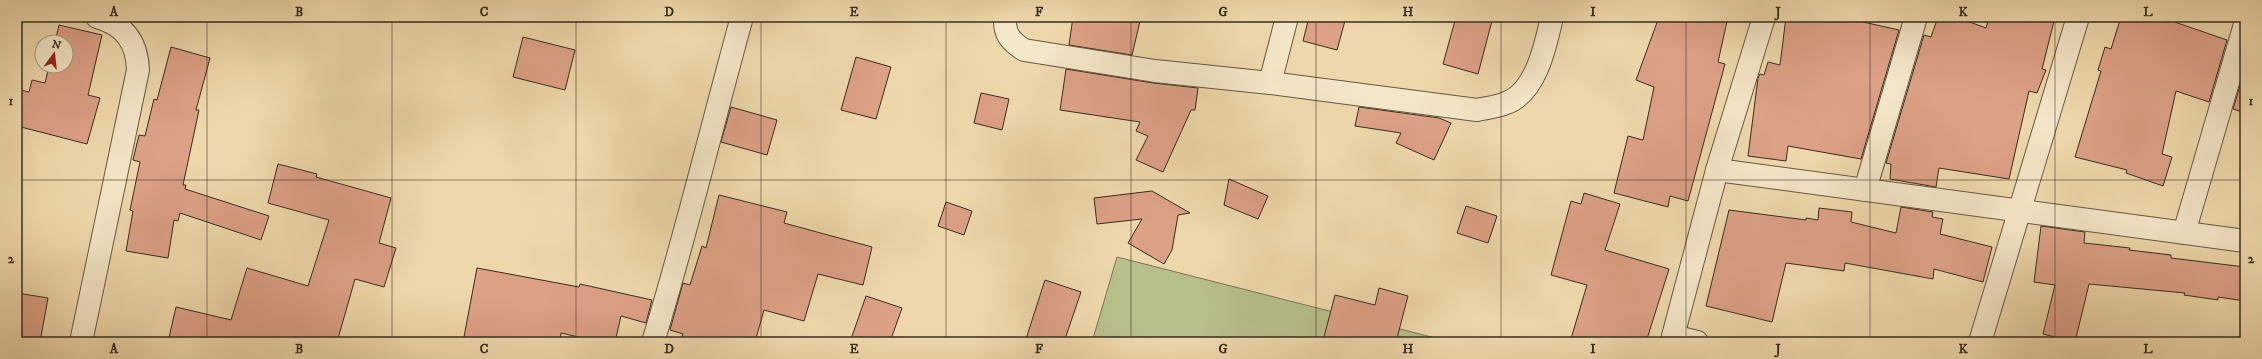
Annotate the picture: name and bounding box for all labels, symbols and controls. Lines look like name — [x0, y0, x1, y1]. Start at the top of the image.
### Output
text: A — [109, 4, 119, 20]
text: B — [295, 4, 303, 20]
text: C — [480, 4, 489, 20]
text: D — [664, 4, 674, 20]
text: E — [849, 4, 859, 20]
text: F — [1035, 4, 1044, 20]
text: G — [1218, 4, 1228, 20]
text: H — [1403, 4, 1414, 20]
text: I — [1590, 4, 1596, 20]
text: J — [1773, 4, 1781, 21]
text: K — [1958, 4, 1968, 20]
text: L — [2143, 4, 2153, 20]
north arrow — [34, 34, 74, 74]
text: N — [50, 37, 63, 53]
text: 1 — [9, 93, 14, 109]
text: 1 — [2249, 93, 2254, 109]
text: 2 — [8, 251, 15, 267]
text: 2 — [2248, 251, 2255, 267]
text: A — [109, 341, 119, 357]
text: B — [295, 341, 303, 357]
text: C — [480, 341, 489, 357]
text: D — [664, 341, 674, 357]
text: E — [849, 341, 859, 357]
text: F — [1035, 341, 1044, 357]
text: G — [1218, 341, 1228, 357]
text: H — [1403, 341, 1414, 357]
text: I — [1590, 341, 1596, 357]
text: J — [1773, 341, 1781, 358]
text: K — [1958, 341, 1968, 357]
text: L — [2143, 341, 2153, 357]

